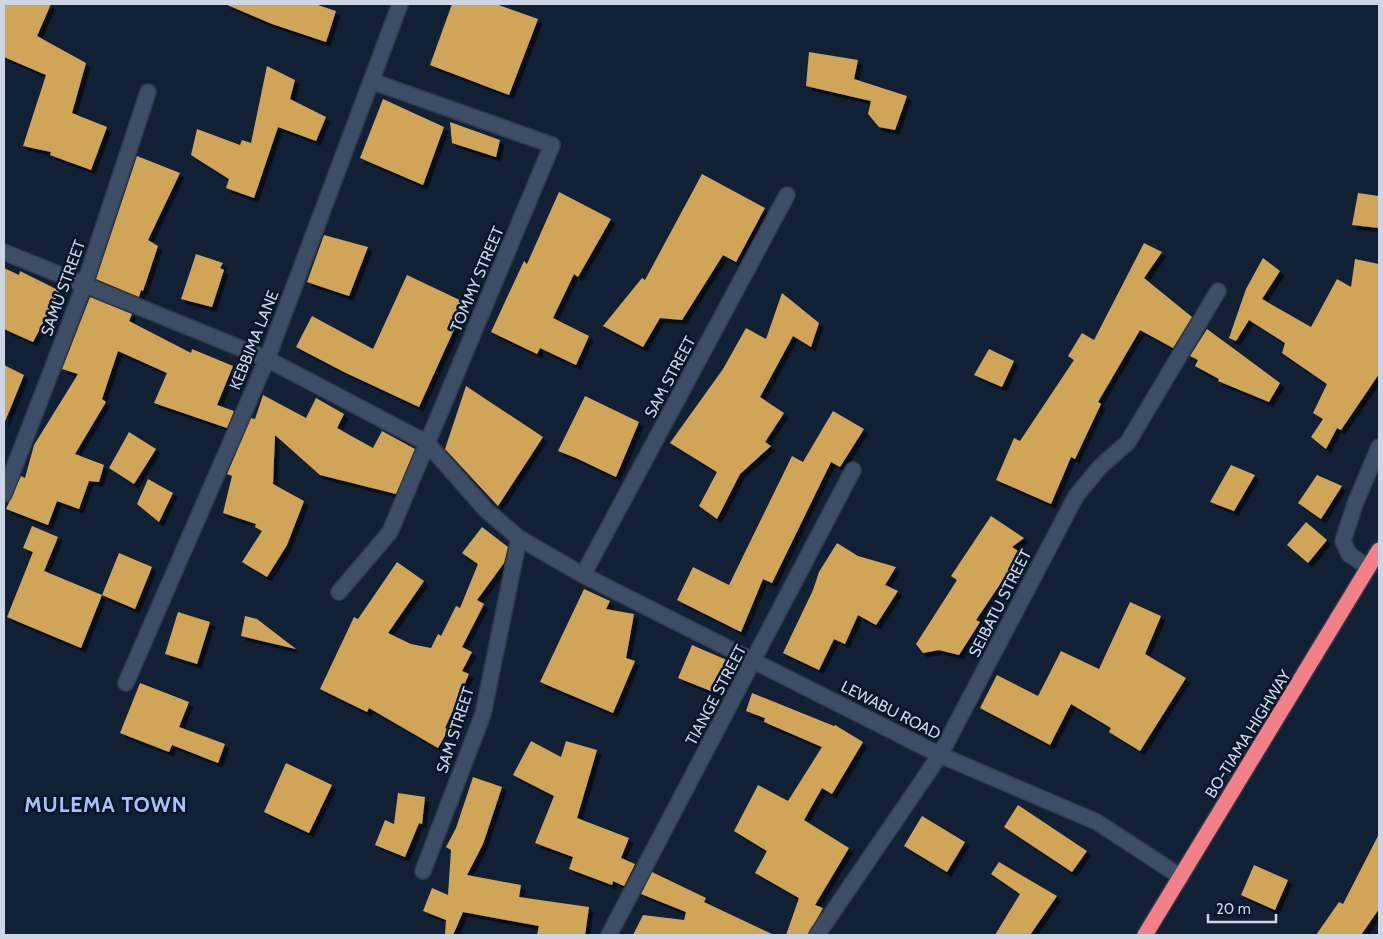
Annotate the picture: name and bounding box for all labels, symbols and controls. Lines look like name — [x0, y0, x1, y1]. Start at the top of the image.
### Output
street label: TOMMY STREET — [446, 223, 508, 334]
street label: SAMU STREET — [37, 237, 89, 339]
street label: KEBBIMA LANE — [225, 287, 283, 392]
street label: SAM STREET — [641, 333, 700, 421]
street label: SEIBATU STREET — [965, 546, 1036, 660]
street label: TIANGE STREET — [682, 641, 751, 748]
street label: BO-TIAMA HIGHWAY — [1201, 666, 1295, 801]
street label: LEWABU ROAD — [838, 677, 944, 743]
street label: SAM STREET — [432, 684, 478, 776]
district label: MULEMA TOWN — [24, 792, 188, 817]
scale bar — [1208, 892, 1276, 924]
text: 20 m — [1216, 900, 1251, 918]

